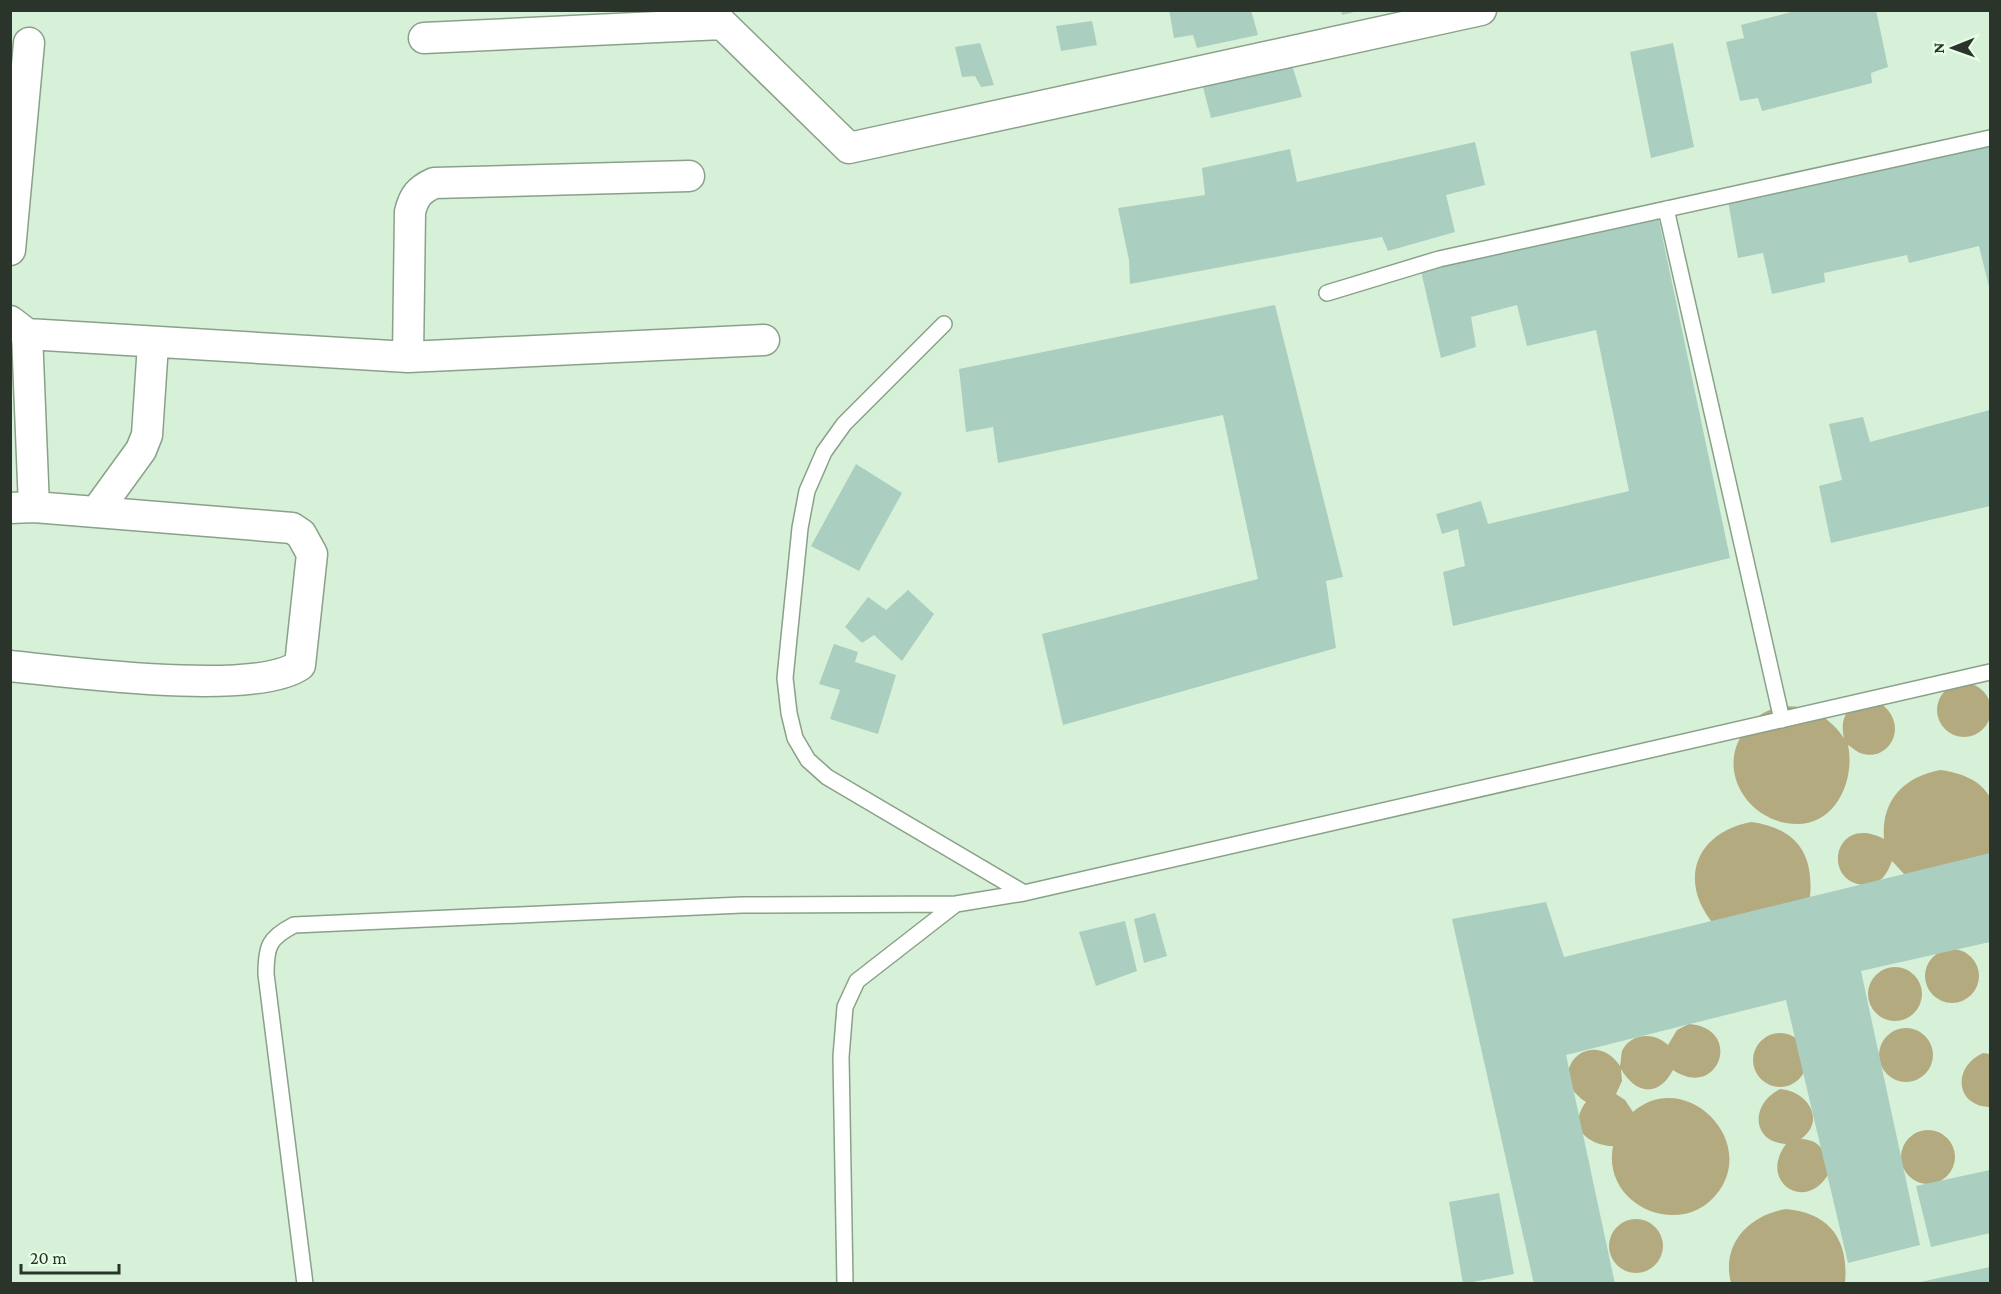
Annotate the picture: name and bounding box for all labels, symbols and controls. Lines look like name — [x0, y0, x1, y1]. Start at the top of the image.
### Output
north arrow — [1923, 18, 1983, 78]
text: N — [1930, 43, 1947, 54]
scale bar — [21, 1237, 118, 1275]
text: 20 m — [30, 1248, 67, 1268]

